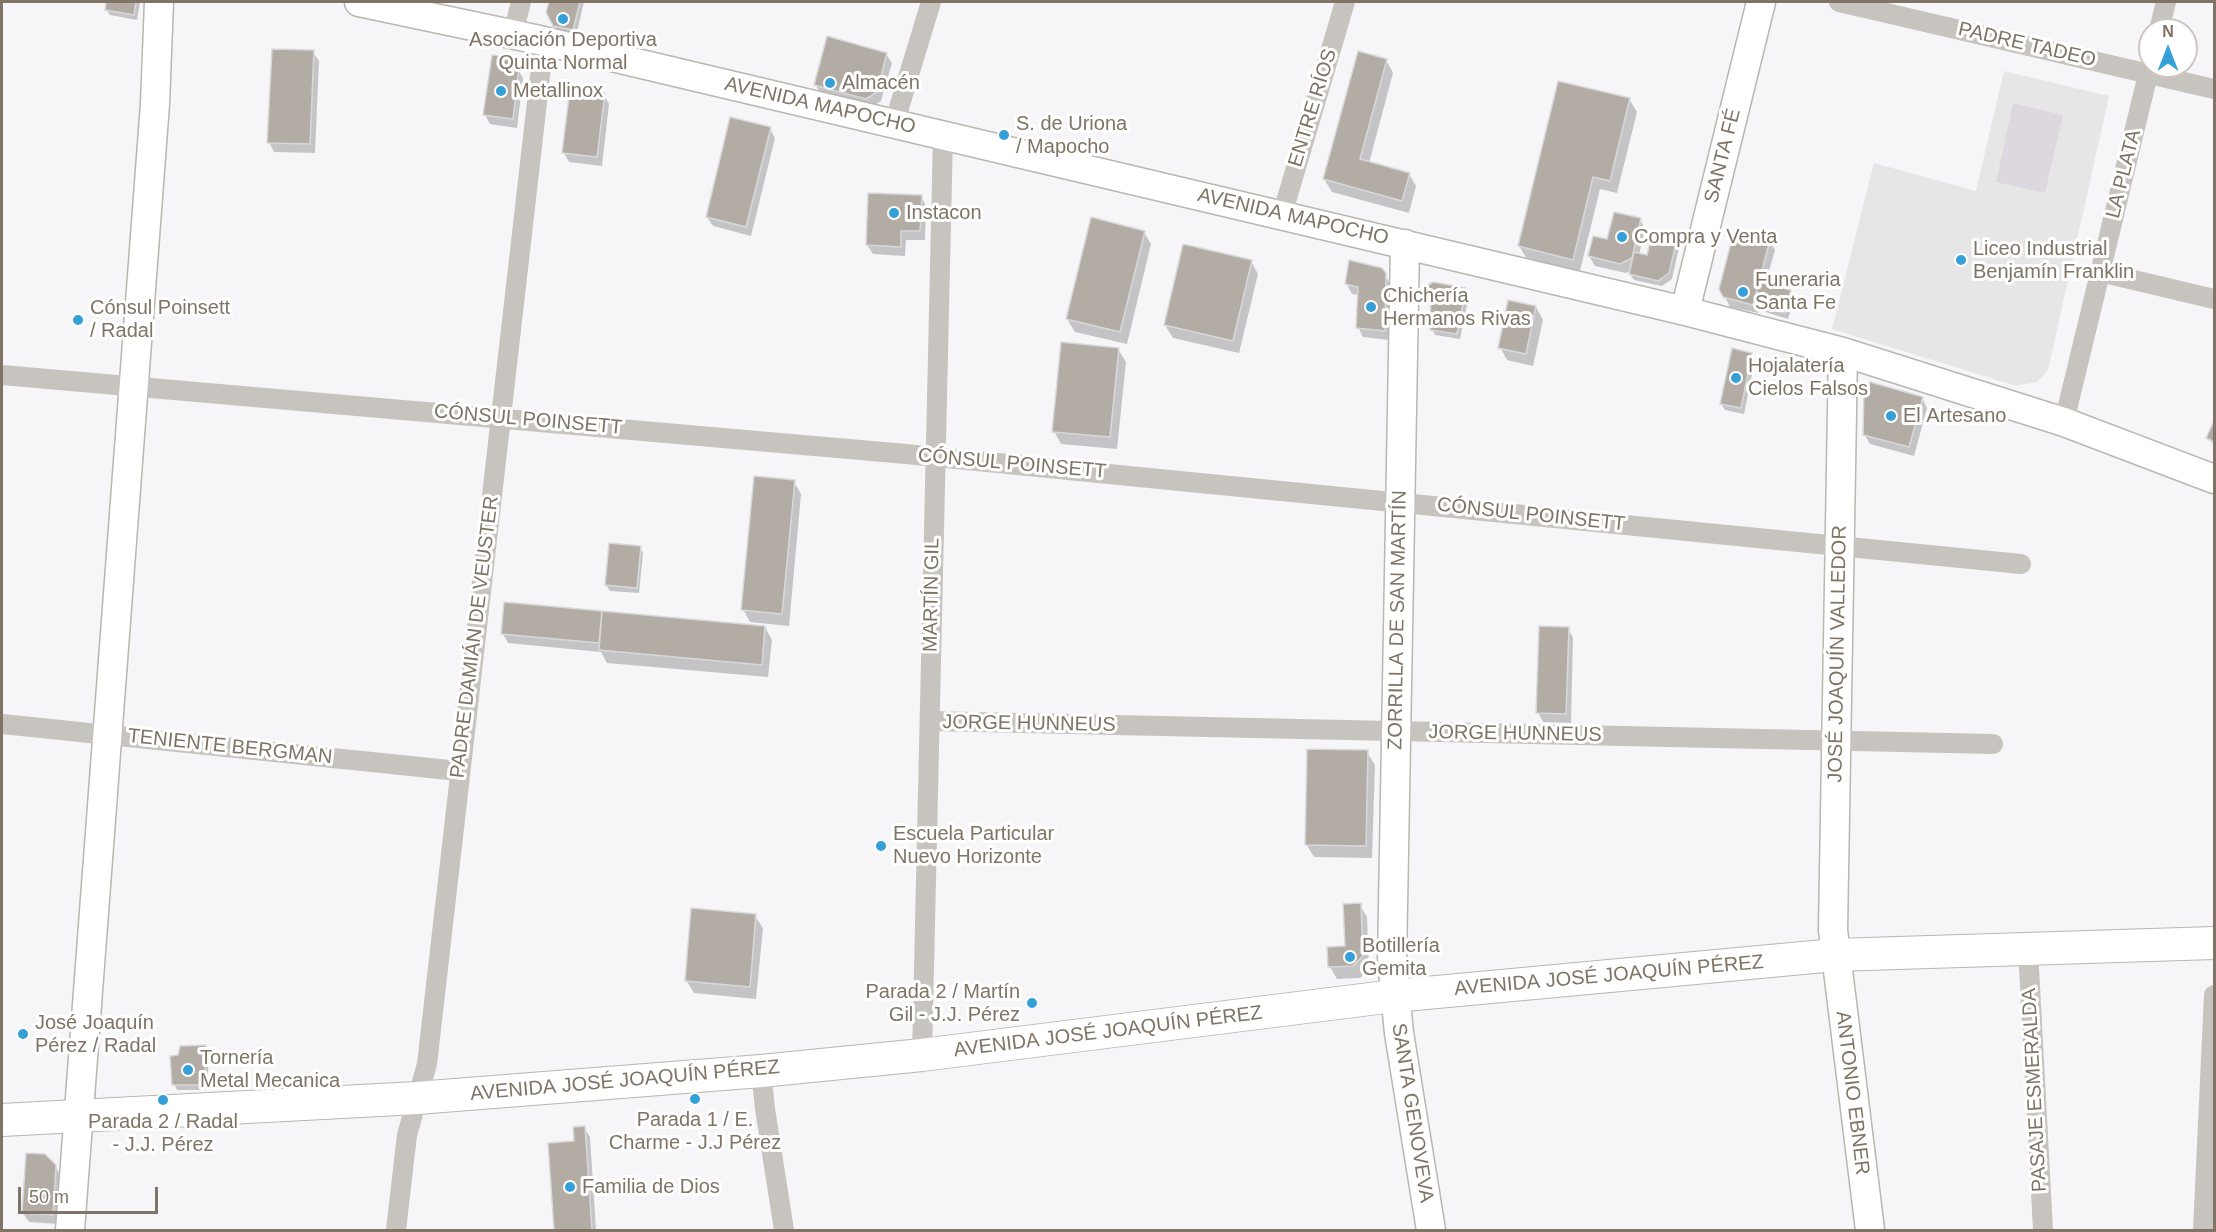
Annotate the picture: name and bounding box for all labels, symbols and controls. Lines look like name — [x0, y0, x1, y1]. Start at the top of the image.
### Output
marker: Asociación Deportiva Quinta Normal — [556, 12, 570, 26]
street label: PADRE TADEO — [1956, 18, 2098, 72]
north arrow — [2138, 18, 2198, 78]
text: N — [2162, 23, 2174, 40]
place label: Asociación Deportiva Quinta Normal — [469, 28, 657, 75]
street label: ENTRE RÍOS — [1284, 46, 1342, 170]
place label: Almacén — [842, 71, 920, 95]
street label: AVENIDA MAPOCHO — [722, 72, 918, 140]
marker: Almacén — [823, 76, 837, 90]
place label: Metallinox — [513, 79, 603, 103]
marker: Metallinox — [494, 84, 508, 98]
street label: SANTA FÉ — [1700, 106, 1746, 206]
place label: S. de Uriona / Mapocho — [1016, 112, 1127, 159]
street label: LA PLATA — [2101, 127, 2147, 221]
marker: S. de Uriona / Mapocho — [997, 128, 1011, 142]
street label: AVENIDA MAPOCHO — [1195, 183, 1391, 251]
place label: Instacon — [906, 201, 982, 225]
marker: Instacon — [887, 206, 901, 220]
place label: Compra y Venta — [1634, 225, 1777, 249]
marker: Compra y Venta — [1615, 230, 1629, 244]
place label: Liceo Industrial Benjamín Franklin — [1973, 237, 2134, 284]
marker: Liceo Industrial Benjamín Franklin — [1954, 253, 1968, 267]
place label: Funeraria Santa Fe — [1755, 268, 1841, 315]
place label: Chichería Hermanos Rivas — [1383, 284, 1531, 331]
marker: Funeraria Santa Fe — [1736, 285, 1750, 299]
place label: Cónsul Poinsett / Radal — [90, 296, 230, 343]
marker: Chichería Hermanos Rivas — [1364, 300, 1378, 314]
marker: Cónsul Poinsett / Radal — [71, 313, 85, 327]
place label: Hojalatería Cielos Falsos — [1748, 354, 1868, 401]
marker: Hojalatería Cielos Falsos — [1729, 371, 1743, 385]
street label: CÓNSUL POINSETT — [433, 400, 623, 440]
place label: El Artesano — [1903, 404, 2006, 428]
marker: El Artesano — [1884, 409, 1898, 423]
street label: CÓNSUL POINSETT — [917, 444, 1107, 484]
street label: ZORRILLA DE SAN MARTÍN — [1384, 490, 1412, 750]
street label: CÓNSUL POINSETT — [1436, 493, 1626, 537]
street label: PADRE DAMIÁN DE VEUSTER — [446, 495, 504, 779]
street label: JOSÉ JOAQUÍN VALLEDOR — [1824, 525, 1852, 783]
street label: MARTÍN GIL — [919, 538, 945, 652]
street label: JORGE HUNNEUS — [942, 710, 1116, 738]
street label: JORGE HUNNEUS — [1428, 720, 1602, 748]
street label: TENIENTE BERGMAN — [127, 724, 333, 770]
place label: Escuela Particular Nuevo Horizonte — [893, 822, 1054, 869]
marker: Escuela Particular Nuevo Horizonte — [874, 839, 888, 853]
place label: Botillería Gemita — [1362, 934, 1440, 981]
marker: Botillería Gemita — [1343, 950, 1357, 964]
street label: AVENIDA JOSÉ JOAQUÍN PÉREZ — [1453, 951, 1765, 1001]
place label: Parada 2 / Martín Gil - J.J. Pérez — [865, 980, 1020, 1027]
street label: PASAJE ESMERALDA — [2018, 987, 2052, 1193]
marker: Parada 2 / Martín Gil - J.J. Pérez — [1025, 996, 1039, 1010]
street label: AVENIDA JOSÉ JOAQUÍN PÉREZ — [952, 1001, 1264, 1063]
street label: ANTONIO EBNER — [1830, 1010, 1874, 1176]
place label: José Joaquín Pérez / Radal — [35, 1011, 156, 1058]
street label: SANTA GENOVEVA — [1386, 1021, 1438, 1205]
marker: José Joaquín Pérez / Radal — [16, 1027, 30, 1041]
place label: Tornería Metal Mecanica — [200, 1046, 340, 1093]
street label: AVENIDA JOSÉ JOAQUÍN PÉREZ — [469, 1056, 781, 1106]
marker: Tornería Metal Mecanica — [181, 1063, 195, 1077]
marker: Parada 1 / E. Charme - J.J Pérez — [688, 1092, 702, 1106]
marker: Parada 2 / Radal - J.J. Pérez — [156, 1093, 170, 1107]
place label: Parada 1 / E. Charme - J.J Pérez — [609, 1108, 781, 1155]
place label: Parada 2 / Radal - J.J. Pérez — [88, 1110, 238, 1157]
scale bar — [21, 1175, 160, 1213]
place label: Familia de Dios — [582, 1175, 720, 1199]
marker: Familia de Dios — [563, 1180, 577, 1194]
text: 50 m — [29, 1187, 69, 1207]

